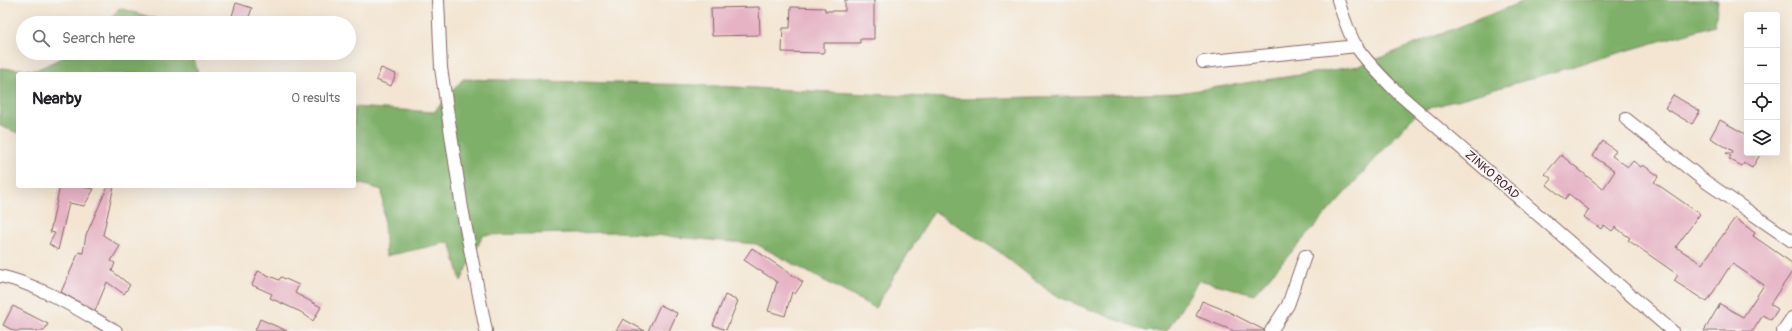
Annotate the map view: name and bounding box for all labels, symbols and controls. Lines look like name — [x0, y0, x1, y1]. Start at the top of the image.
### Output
map controls — [1744, 12, 1780, 156]
button: + — [1744, 12, 1780, 48]
search box — [16, 16, 356, 60]
icon: search — [30, 27, 52, 49]
text: Search here — [62, 29, 135, 48]
button: − — [1744, 48, 1780, 84]
button: locate — [1744, 84, 1780, 120]
text: Nearby — [32, 88, 81, 109]
text: 0 results — [291, 90, 340, 106]
button: layers — [1744, 120, 1780, 156]
street label: ZINKO ROAD — [1462, 147, 1523, 203]

